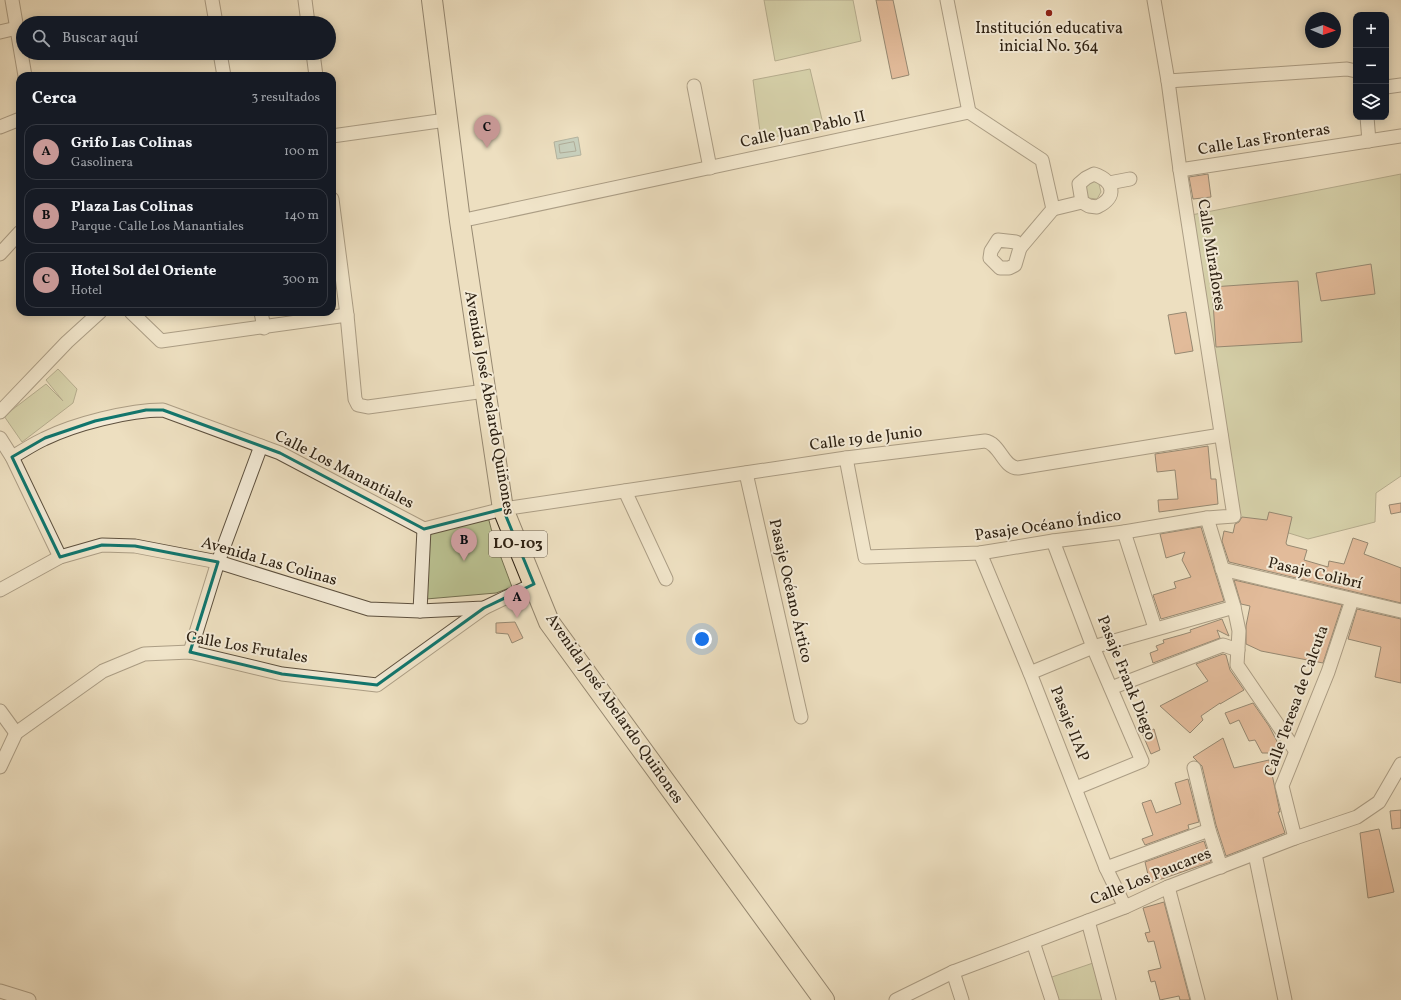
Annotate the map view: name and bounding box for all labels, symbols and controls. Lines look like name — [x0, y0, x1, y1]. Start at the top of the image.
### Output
marker: Institución educativa inicial No. 364 — [1044, 8, 1054, 18]
north arrow — [1305, 12, 1341, 48]
map controls — [1353, 12, 1389, 120]
button: + — [1353, 12, 1389, 48]
search box — [16, 16, 336, 60]
place label: Institución educativa inicial No. 364 — [975, 18, 1123, 58]
icon: search — [30, 27, 52, 49]
text: Buscar aquí — [62, 28, 138, 49]
button: − — [1353, 48, 1389, 84]
button: layers — [1353, 84, 1389, 120]
text: Cerca — [32, 87, 77, 110]
text: 3 resultados — [251, 89, 320, 107]
street label: Calle Juan Pablo II — [738, 106, 868, 154]
pin: C — [474, 115, 500, 148]
street label: Calle Las Fronteras — [1196, 119, 1332, 161]
text: Grifo Las Colinas — [71, 133, 192, 154]
text: A — [41, 143, 51, 161]
text: 100 m — [284, 143, 319, 161]
text: Gasolinera — [71, 154, 133, 172]
text: Plaza Las Colinas — [71, 197, 193, 218]
street label: Calle Miraflores — [1191, 198, 1231, 313]
text: B — [42, 207, 50, 225]
text: 140 m — [285, 207, 319, 225]
text: Parque · Calle Los Manantiales — [71, 218, 244, 236]
text: Hotel Sol del Oriente — [71, 261, 217, 282]
text: C — [42, 271, 50, 289]
text: 300 m — [283, 271, 319, 289]
text: Hotel — [71, 282, 102, 300]
street label: Avenida José Abelardo Quiñones — [458, 289, 520, 517]
street label: Calle 19 de Junio — [808, 421, 924, 457]
street label: Calle Los Manantiales — [270, 425, 418, 515]
street label: Pasaje Océano Índico — [973, 505, 1123, 547]
street label: Pasaje Océano Ártico — [763, 517, 817, 665]
pin: B — [451, 528, 477, 561]
road number: LO-103 — [489, 531, 547, 557]
street label: Avenida Las Colinas — [198, 532, 340, 592]
street label: Pasaje Colibrí — [1266, 552, 1364, 596]
pin: A — [504, 585, 530, 618]
street label: Avenida José Abelardo Quiñones — [540, 609, 688, 809]
street label: Pasaje Frank Diego — [1091, 612, 1161, 744]
street label: Calle Teresa de Calcuta — [1259, 622, 1335, 780]
street label: Calle Los Frutales — [184, 626, 310, 670]
your location — [692, 629, 712, 649]
street label: Pasaje IIAP — [1044, 683, 1094, 765]
street label: Calle Los Paucares — [1087, 843, 1215, 911]

